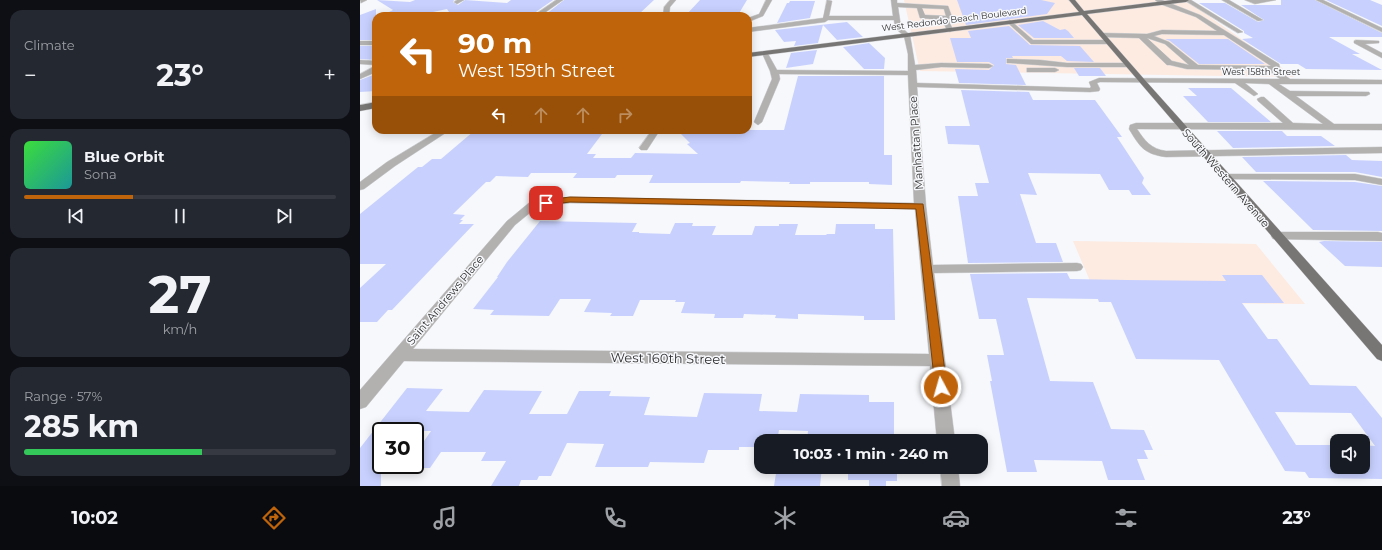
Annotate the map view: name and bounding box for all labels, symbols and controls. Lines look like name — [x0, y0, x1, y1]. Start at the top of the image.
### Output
street label: West Redondo Beach Boulevard — [881, 5, 1027, 33]
text: 90 m — [458, 26, 532, 60]
icon: left — [392, 28, 444, 80]
text: Climate — [24, 37, 75, 53]
text: 23° — [156, 57, 204, 94]
text: West 159th Street — [458, 60, 615, 82]
text: − — [24, 62, 37, 89]
text: + — [323, 62, 336, 89]
street label: West 158th Street — [1222, 66, 1301, 77]
street label: Manhattan Place — [906, 95, 926, 190]
icon: left — [488, 104, 510, 126]
icon: ahead — [530, 104, 552, 126]
icon: ahead — [572, 104, 594, 126]
icon: right — [614, 104, 636, 126]
street label: South Western Avenue — [1179, 126, 1273, 231]
text: Blue Orbit — [84, 147, 164, 166]
text: Sona — [84, 166, 117, 182]
pin — [529, 186, 563, 220]
icon: arrive — [535, 192, 557, 214]
icon: previous — [65, 205, 87, 227]
icon: pause — [169, 205, 191, 227]
icon: next — [273, 205, 295, 227]
street label: Saint Andrews Place — [403, 252, 487, 348]
text: 27 — [149, 263, 211, 326]
text: km/h — [163, 321, 197, 337]
street label: West 160th Street — [611, 349, 725, 367]
position arrow — [920, 366, 962, 408]
text: Range · 57% — [24, 388, 102, 404]
text: 285 km — [24, 408, 139, 445]
speed limit sign: 30 — [372, 422, 424, 474]
map controls — [1330, 434, 1370, 474]
button: sound — [1330, 434, 1370, 474]
text: 10:03 · 1 min · 240 m — [794, 444, 948, 463]
icon: directions — [260, 504, 288, 532]
icon: music — [431, 504, 459, 532]
icon: phone — [601, 504, 629, 532]
icon: climate — [771, 504, 799, 532]
icon: car — [942, 504, 970, 532]
icon: filters — [1112, 504, 1140, 532]
text: 10:02 — [71, 507, 118, 529]
text: 23° — [1282, 507, 1311, 529]

